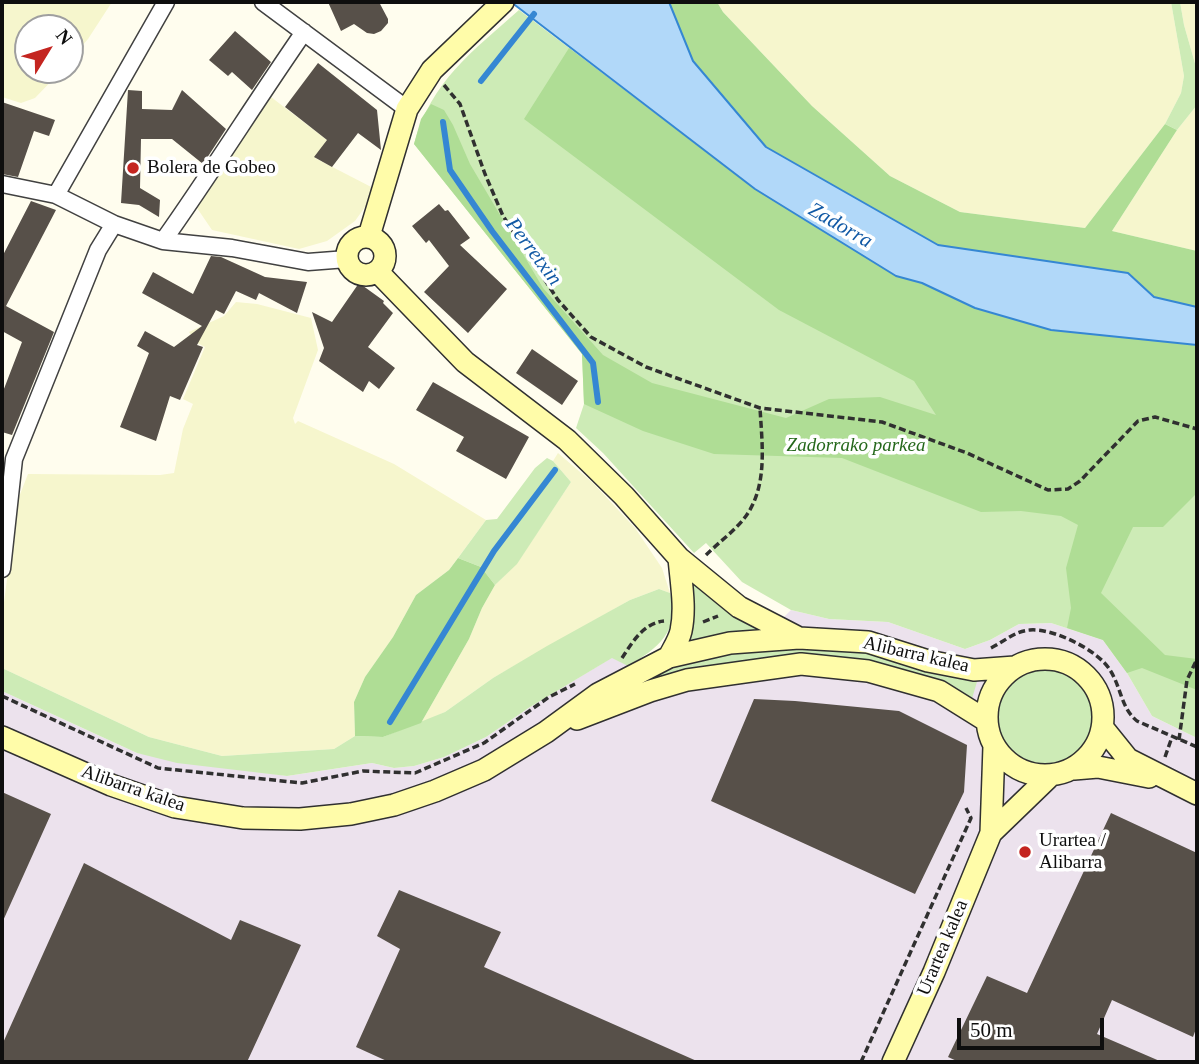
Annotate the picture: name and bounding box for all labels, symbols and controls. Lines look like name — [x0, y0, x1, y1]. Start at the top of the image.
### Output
north arrow — [14, 14, 84, 84]
text: N — [52, 25, 77, 49]
place label: Bolera de Gobeo — [147, 157, 276, 179]
marker: Bolera de Gobeo — [125, 160, 141, 176]
water label: Zadorra — [803, 198, 877, 254]
water label: Perretxin — [499, 213, 567, 291]
park label: Zadorrako parkea — [787, 435, 925, 457]
street label: Alibarra kalea — [861, 632, 971, 678]
street label: Alibarra kalea — [78, 761, 188, 817]
place label: Urartea / Alibarra — [1039, 830, 1106, 874]
marker: Urartea / Alibarra — [1017, 844, 1033, 860]
street label: Urartea kalea — [913, 897, 973, 999]
scale bar — [961, 1004, 1108, 1048]
text: 50 m — [970, 1018, 1013, 1042]

